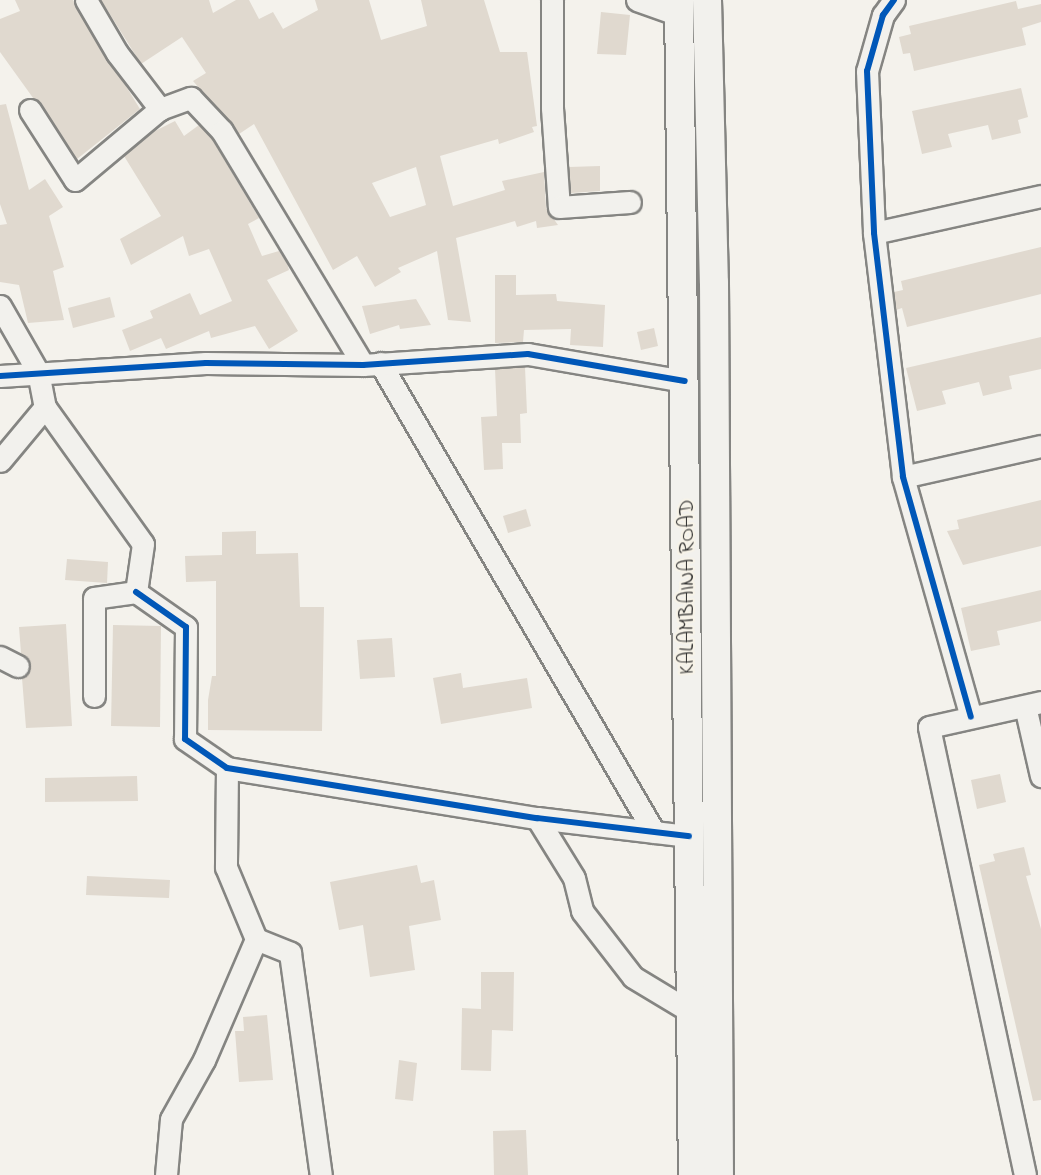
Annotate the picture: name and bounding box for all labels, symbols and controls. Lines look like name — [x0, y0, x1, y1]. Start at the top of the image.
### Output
street label: KALAMBAINA ROAD — [675, 500, 701, 674]

